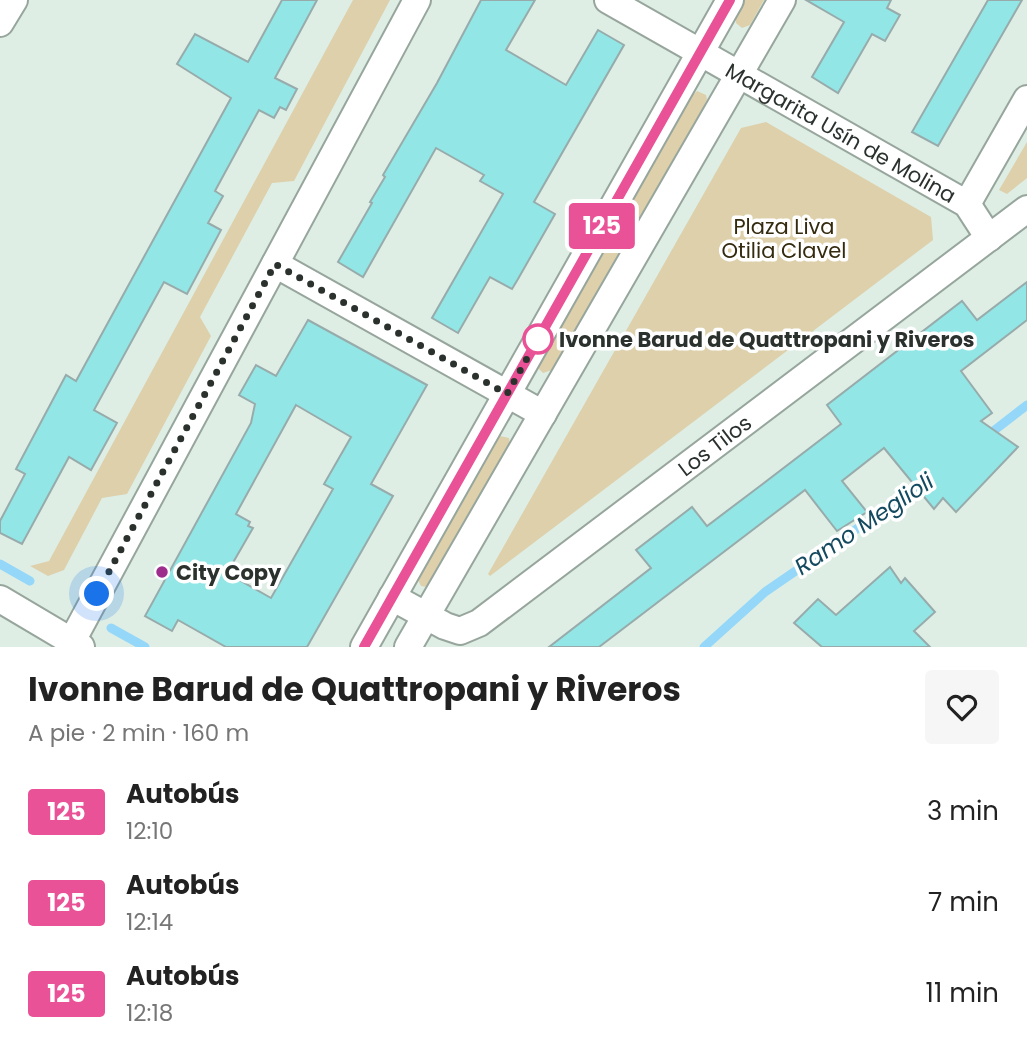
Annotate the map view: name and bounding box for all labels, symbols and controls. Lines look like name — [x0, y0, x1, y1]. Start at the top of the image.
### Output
street label: Margarita Usín de Molina — [720, 55, 962, 209]
line badge: 125 — [562, 203, 642, 249]
text: 125 — [583, 209, 621, 242]
park label: Plaza Liva Otilia Clavel — [722, 212, 847, 265]
marker: Ivonne Barud de Quattropani y Riveros — [523, 324, 553, 354]
place label: Ivonne Barud de Quattropani y Riveros — [559, 325, 974, 354]
street label: Los Tilos — [672, 408, 757, 482]
water label: Ramo Meglioli — [788, 465, 940, 582]
place label: City Copy — [176, 558, 282, 587]
marker: City Copy — [154, 564, 170, 580]
your location — [79, 576, 114, 611]
text: Ivonne Barud de Quattropani y Riveros — [28, 666, 681, 713]
button: heart — [925, 670, 999, 744]
text: A pie · 2 min · 160 m — [28, 717, 249, 749]
text: Autobús — [126, 776, 240, 812]
text: 3 min — [927, 793, 999, 829]
text: 125 — [47, 795, 86, 828]
text: 12:10 — [126, 815, 173, 847]
text: Autobús — [126, 867, 240, 903]
text: 7 min — [928, 884, 999, 920]
text: 125 — [47, 886, 86, 919]
text: 12:14 — [126, 906, 173, 938]
text: Autobús — [126, 958, 240, 994]
text: 11 min — [926, 975, 999, 1011]
text: 125 — [47, 977, 86, 1010]
text: 12:18 — [126, 997, 173, 1029]

